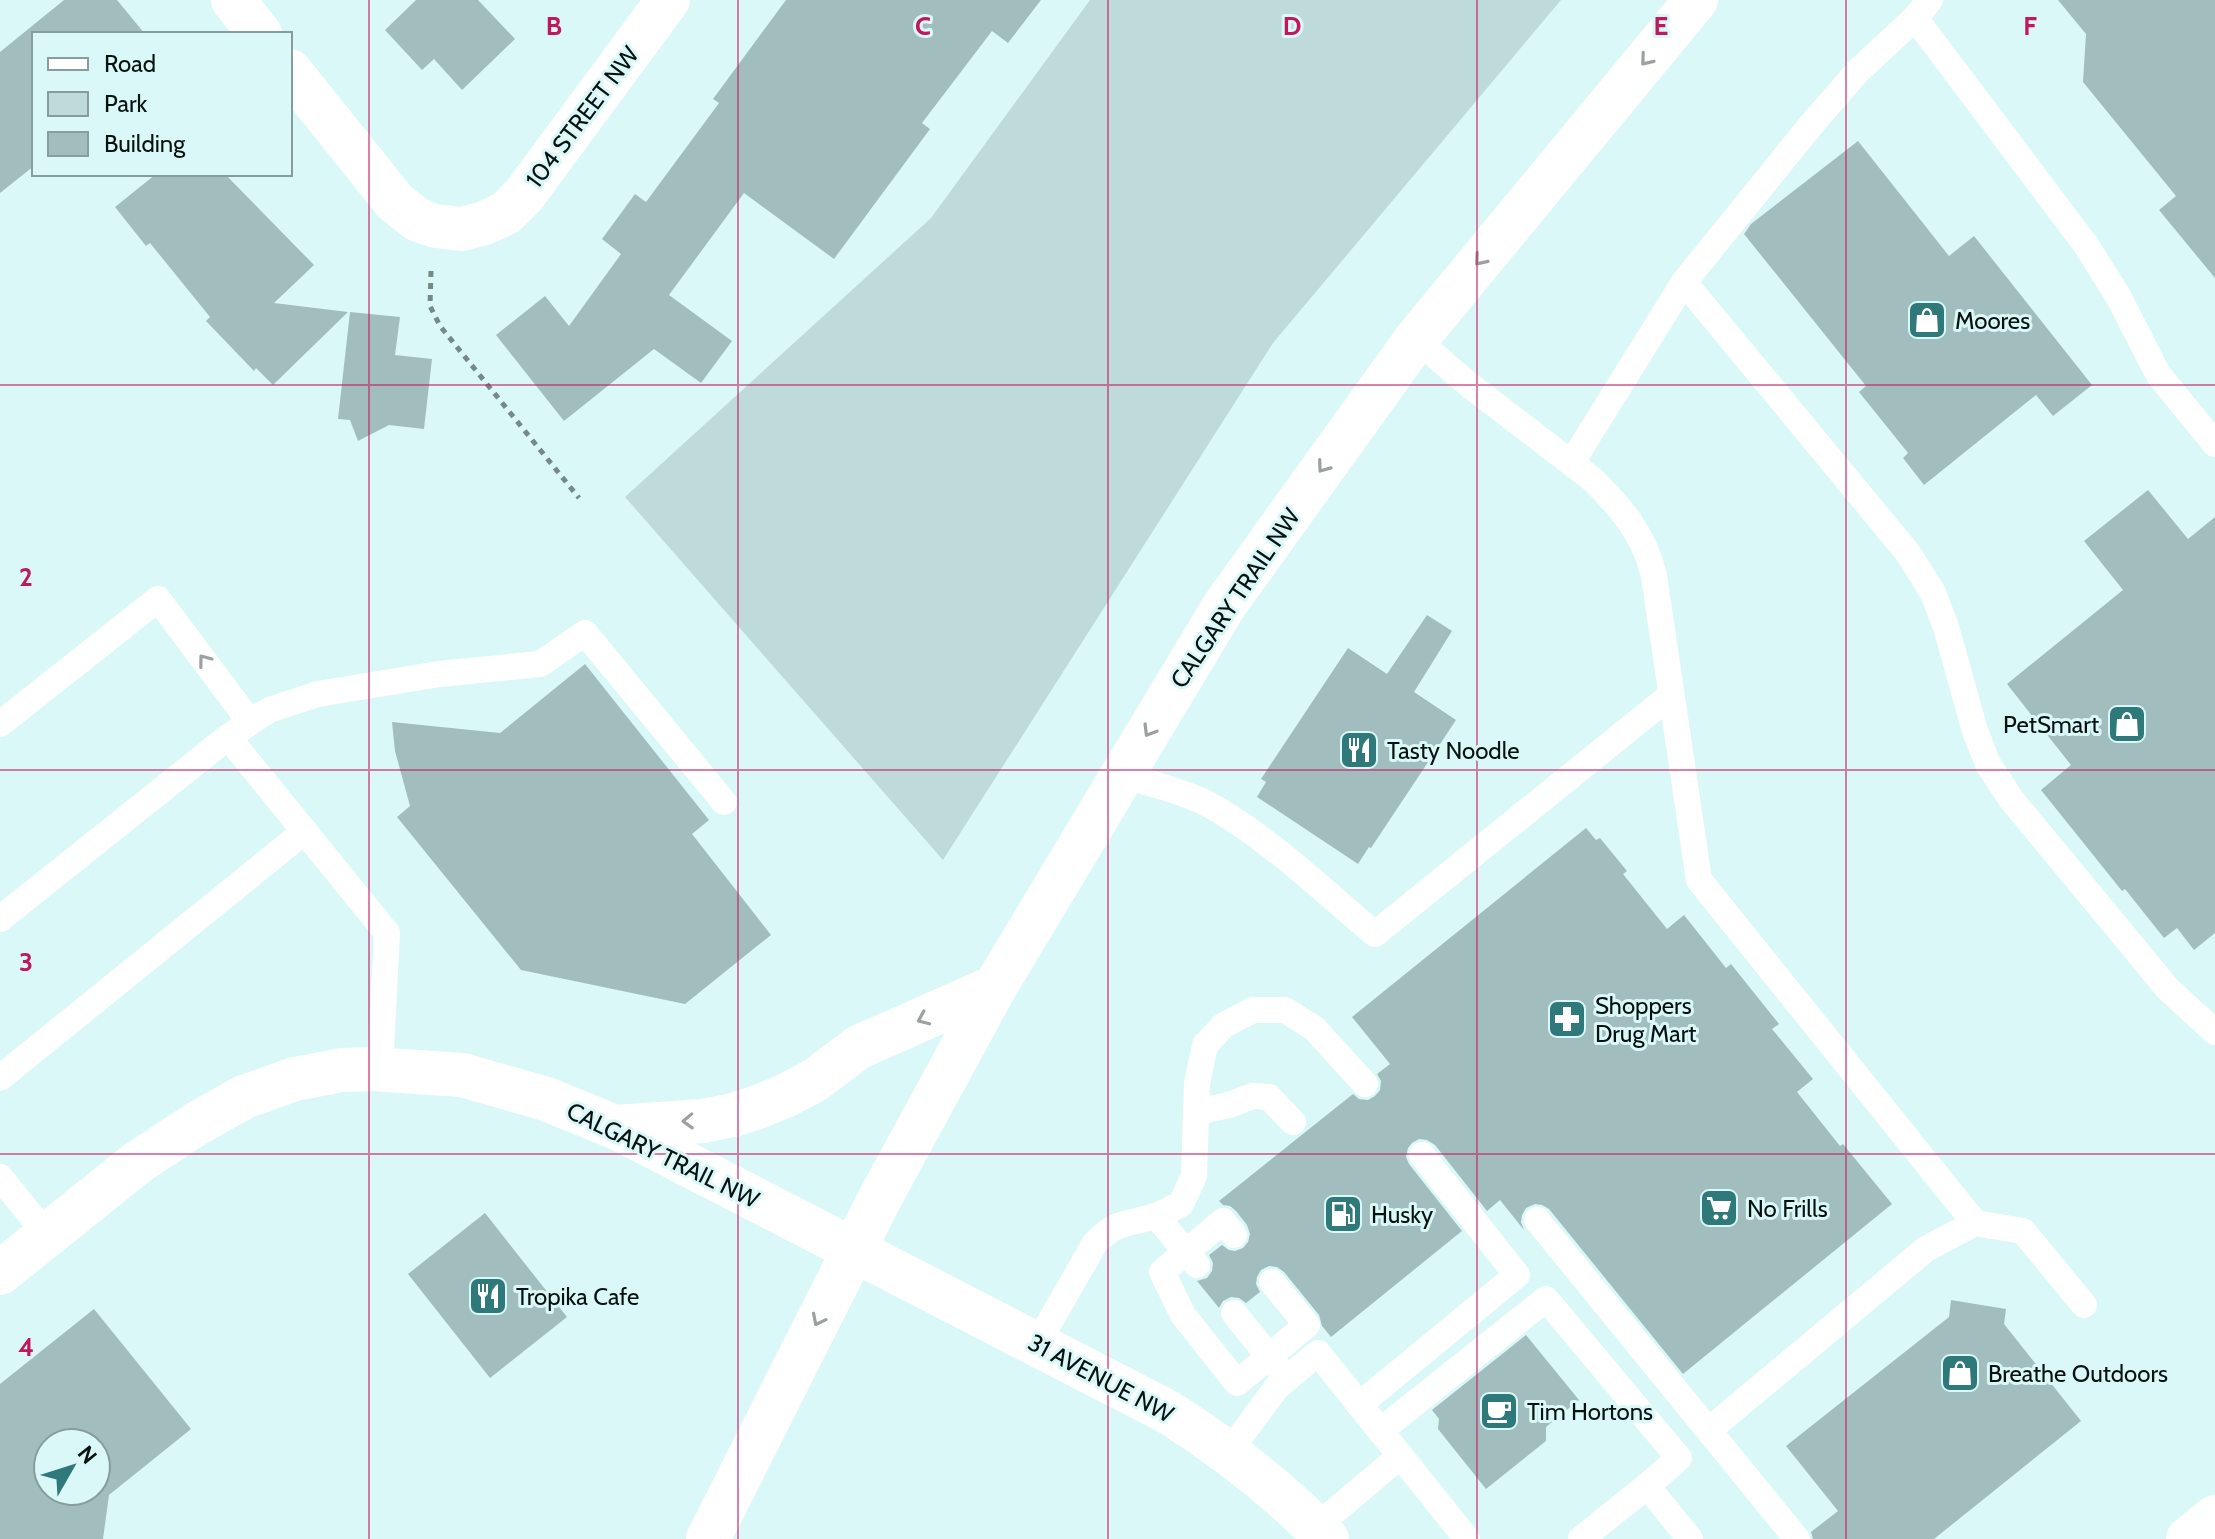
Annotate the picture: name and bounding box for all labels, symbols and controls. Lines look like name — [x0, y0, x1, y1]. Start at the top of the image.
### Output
text: B — [546, 10, 562, 42]
text: C — [915, 10, 931, 42]
text: D — [1283, 10, 1301, 42]
text: E — [1654, 10, 1668, 42]
text: F — [2023, 10, 2037, 42]
legend — [32, 32, 292, 176]
street label: 104 STREET NW — [519, 40, 645, 193]
text: Road — [104, 49, 156, 78]
one-way arrow — [1641, 51, 1656, 65]
text: Park — [104, 89, 147, 118]
text: Building — [104, 129, 186, 158]
one-way arrow — [1476, 251, 1490, 266]
shop icon: Moores — [1906, 299, 1948, 341]
place label: Moores — [1955, 306, 2030, 335]
one-way arrow — [1319, 459, 1333, 473]
street label: CALGARY TRAIL NW — [1164, 502, 1306, 693]
text: 2 — [19, 561, 33, 593]
one-way arrow — [199, 655, 214, 669]
shop icon: PetSmart — [2106, 703, 2148, 745]
place label: PetSmart — [2003, 710, 2099, 739]
one-way arrow — [1143, 722, 1159, 737]
restaurant icon: Tasty Noodle — [1338, 729, 1380, 771]
place label: Tasty Noodle — [1387, 736, 1520, 765]
text: 3 — [19, 946, 33, 978]
place label: Shoppers Drug Mart — [1595, 991, 1696, 1048]
pharmacy icon: Shoppers Drug Mart — [1546, 998, 1588, 1040]
one-way arrow — [917, 1009, 931, 1025]
street label: CALGARY TRAIL NW — [562, 1096, 764, 1214]
one-way arrow — [681, 1112, 694, 1130]
supermarket icon: No Frills — [1698, 1187, 1740, 1229]
fuel station icon: Husky — [1322, 1193, 1364, 1235]
place label: No Frills — [1747, 1194, 1828, 1223]
place label: Husky — [1371, 1200, 1433, 1229]
restaurant icon: Tropika Cafe — [467, 1275, 509, 1317]
place label: Tropika Cafe — [516, 1282, 639, 1311]
one-way arrow — [812, 1312, 828, 1326]
street label: 31 AVENUE NW — [1023, 1328, 1179, 1429]
text: 4 — [18, 1331, 34, 1363]
shop icon: Breathe Outdoors — [1939, 1352, 1981, 1394]
place label: Breathe Outdoors — [1988, 1359, 2168, 1388]
cafe icon: Tim Hortons — [1478, 1390, 1520, 1432]
place label: Tim Hortons — [1527, 1397, 1653, 1426]
north arrow — [32, 1427, 112, 1507]
text: N — [72, 1440, 103, 1469]

